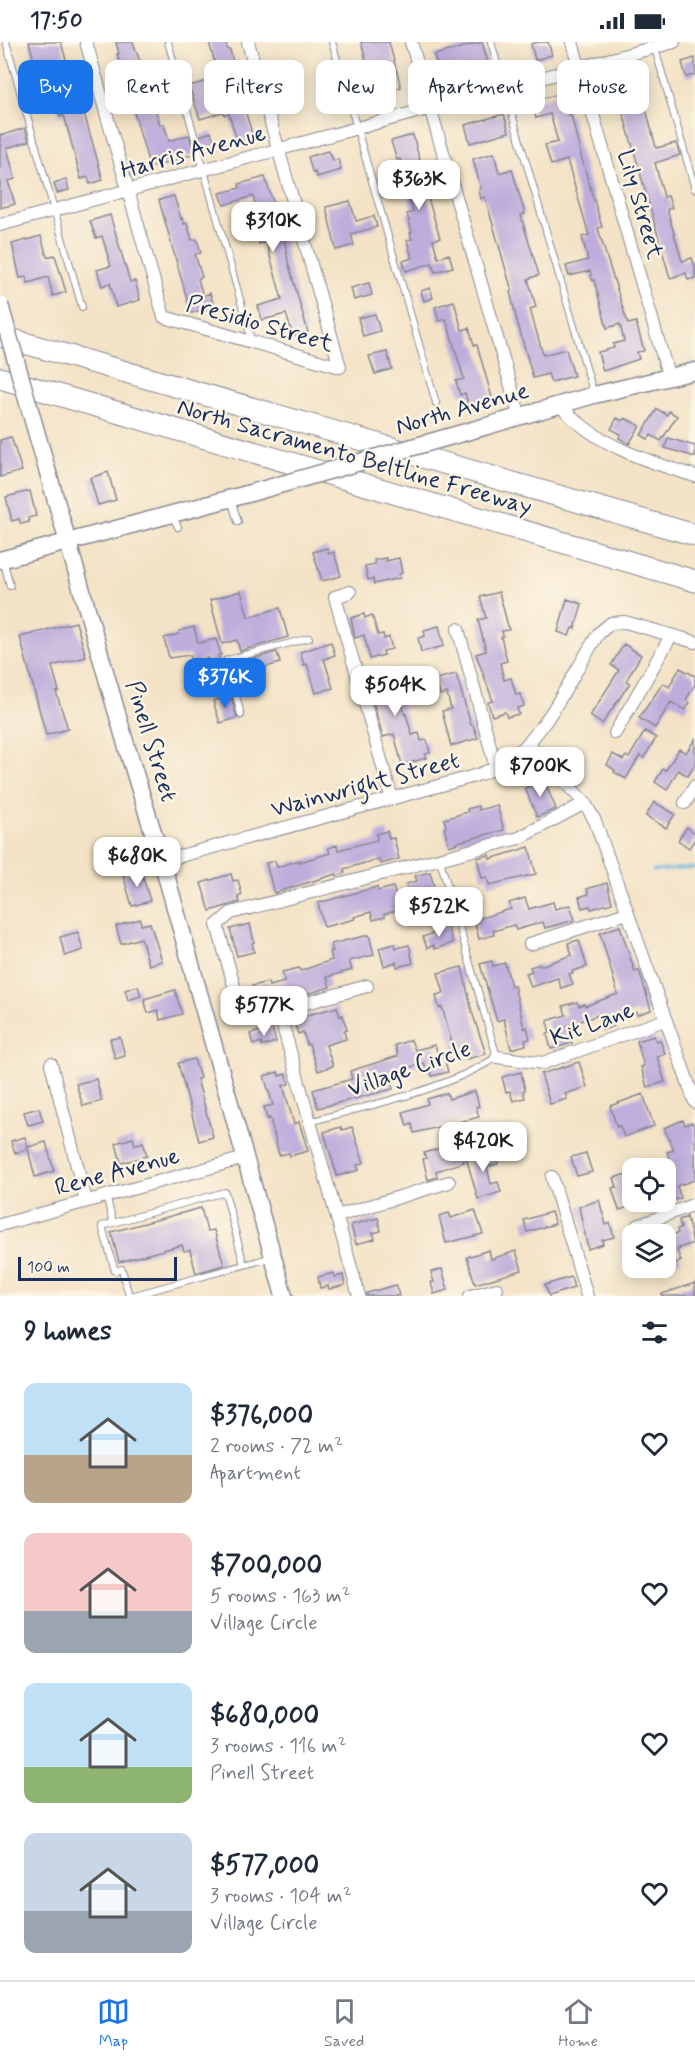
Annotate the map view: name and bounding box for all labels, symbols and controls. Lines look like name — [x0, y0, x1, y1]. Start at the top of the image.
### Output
text: 17:50 — [30, 7, 83, 35]
chip: Buy — [18, 60, 93, 114]
chip: Rent — [105, 60, 192, 114]
chip: Filters — [204, 60, 304, 114]
chip: New — [316, 60, 396, 114]
chip: Apartment — [408, 60, 545, 114]
chip: House — [557, 60, 649, 114]
street label: Harris Avenue — [117, 118, 270, 187]
street label: Lily Street — [609, 146, 670, 263]
pin: $363K — [377, 160, 461, 211]
text: $363K — [392, 166, 446, 193]
pin: $310K — [231, 202, 315, 253]
text: $310K — [245, 208, 301, 235]
street label: Presidio Street — [182, 289, 337, 360]
street label: North Avenue — [392, 376, 533, 443]
street label: North Sacramento Beltline Freeway — [174, 392, 536, 523]
pin: $376K — [183, 658, 267, 709]
text: $376K — [198, 664, 252, 691]
pin: $504K — [353, 666, 437, 717]
text: $504K — [364, 672, 426, 699]
street label: Pinell Street — [117, 677, 184, 806]
street label: Wainwright Street — [268, 745, 464, 828]
pin: $700K — [498, 747, 582, 798]
text: $700K — [509, 753, 571, 780]
pin: $680K — [95, 837, 179, 888]
text: $680K — [107, 843, 167, 870]
pin: $522K — [397, 887, 481, 938]
text: $522K — [409, 893, 469, 920]
pin: $577K — [222, 986, 306, 1037]
text: $577K — [234, 992, 294, 1019]
street label: Kit Lane — [546, 995, 639, 1054]
street label: Village Circle — [344, 1034, 475, 1105]
pin: $420K — [441, 1122, 525, 1173]
text: $420K — [453, 1128, 513, 1155]
street label: Rene Avenue — [52, 1141, 183, 1204]
map controls — [622, 1158, 676, 1278]
button: locate — [622, 1158, 676, 1212]
button: layers — [622, 1224, 676, 1278]
scale bar — [18, 1254, 177, 1282]
text: 100 m — [27, 1257, 70, 1278]
text: 9 homes — [24, 1315, 112, 1349]
icon: filters — [638, 1316, 671, 1349]
text: $376,000 — [210, 1399, 313, 1433]
icon: home — [72, 1407, 144, 1479]
icon: heart — [638, 1427, 671, 1460]
text: 2 rooms · 72 m² — [210, 1433, 343, 1460]
text: Apartment — [210, 1460, 301, 1487]
text: $700,000 — [210, 1549, 322, 1583]
icon: home — [72, 1557, 144, 1629]
icon: heart — [638, 1577, 671, 1610]
text: 5 rooms · 163 m² — [210, 1583, 350, 1610]
text: Village Circle — [210, 1610, 317, 1637]
text: $680,000 — [210, 1699, 319, 1733]
icon: home — [72, 1707, 144, 1779]
icon: heart — [638, 1727, 671, 1760]
text: 3 rooms · 116 m² — [210, 1733, 346, 1760]
text: Pinell Street — [210, 1760, 314, 1787]
text: $577,000 — [210, 1849, 319, 1883]
icon: home — [72, 1857, 144, 1929]
icon: heart — [638, 1877, 671, 1910]
text: 3 rooms · 104 m² — [210, 1883, 352, 1910]
text: Village Circle — [210, 1910, 317, 1937]
tab: Map — [97, 1995, 130, 2052]
tab: Saved — [324, 1995, 364, 2052]
tab: Home — [558, 1995, 598, 2052]

